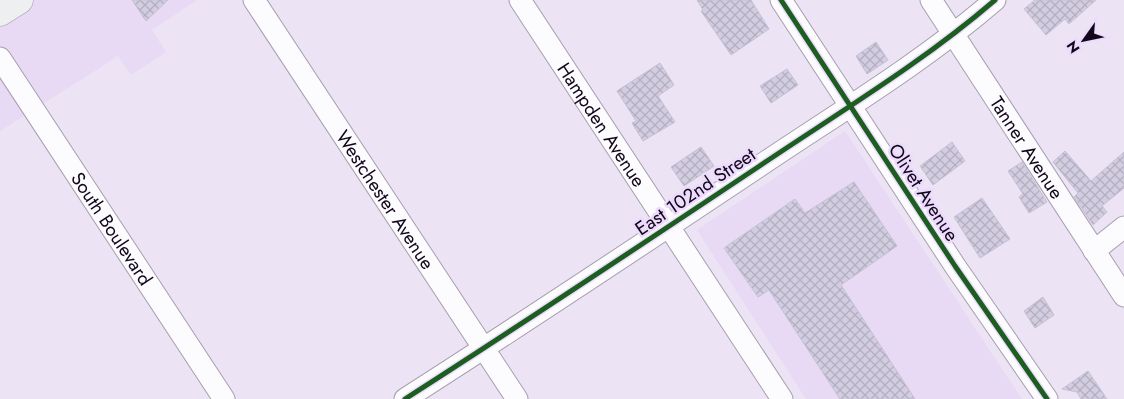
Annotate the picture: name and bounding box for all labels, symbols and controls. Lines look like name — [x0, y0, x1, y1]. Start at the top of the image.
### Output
north arrow — [1059, 15, 1109, 65]
text: N — [1062, 37, 1085, 57]
street label: Hampden Avenue — [551, 57, 652, 193]
street label: Tanner Avenue — [983, 91, 1070, 204]
street label: Westchester Avenue — [329, 125, 441, 275]
street label: Olivet Avenue — [882, 138, 965, 247]
street label: East 102nd Street — [630, 141, 761, 242]
street label: South Boulevard — [64, 167, 159, 291]

